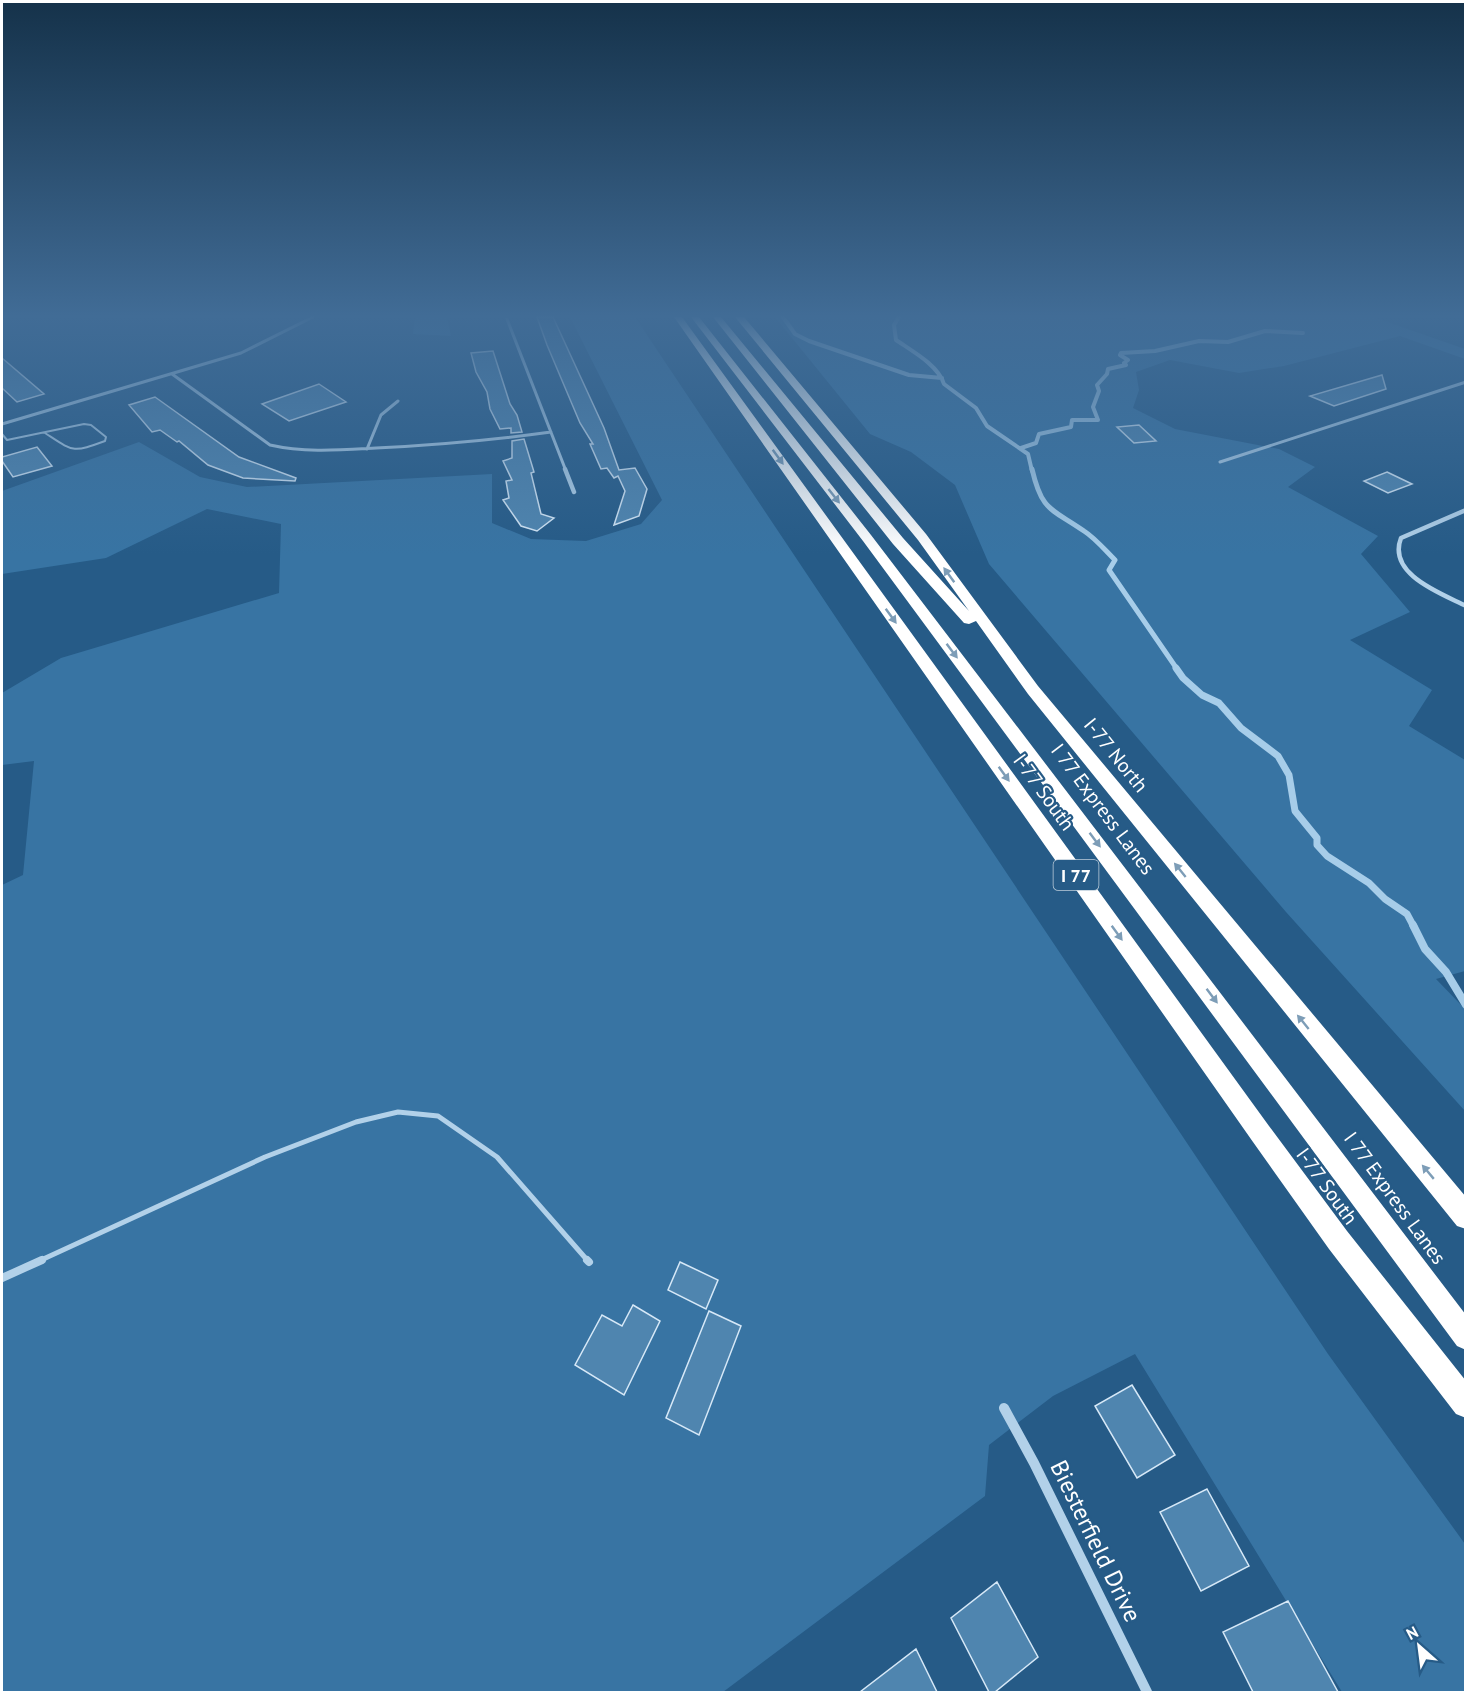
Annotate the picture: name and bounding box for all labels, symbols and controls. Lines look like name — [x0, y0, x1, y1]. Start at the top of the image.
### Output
one-way arrow — [772, 448, 784, 464]
one-way arrow — [827, 488, 840, 504]
one-way arrow — [943, 567, 955, 583]
one-way arrow — [885, 607, 897, 623]
one-way arrow — [945, 643, 958, 659]
street label: I-77 North — [1078, 712, 1154, 798]
street label: I 77 Express Lanes — [1046, 738, 1160, 880]
street label: I-77 South — [1007, 748, 1081, 836]
one-way arrow — [998, 766, 1010, 782]
one-way arrow — [1088, 833, 1100, 848]
road number: I 77 — [1054, 860, 1098, 890]
one-way arrow — [1175, 863, 1187, 878]
one-way arrow — [1111, 925, 1123, 941]
one-way arrow — [1206, 987, 1218, 1003]
one-way arrow — [1298, 1014, 1310, 1029]
street label: I 77 Express Lanes — [1338, 1127, 1452, 1269]
street label: I-77 South — [1290, 1142, 1364, 1230]
one-way arrow — [1421, 1164, 1434, 1180]
street label: Biesterfield Drive — [1043, 1455, 1149, 1627]
north arrow — [1389, 1616, 1449, 1676]
text: N — [1403, 1621, 1421, 1644]

